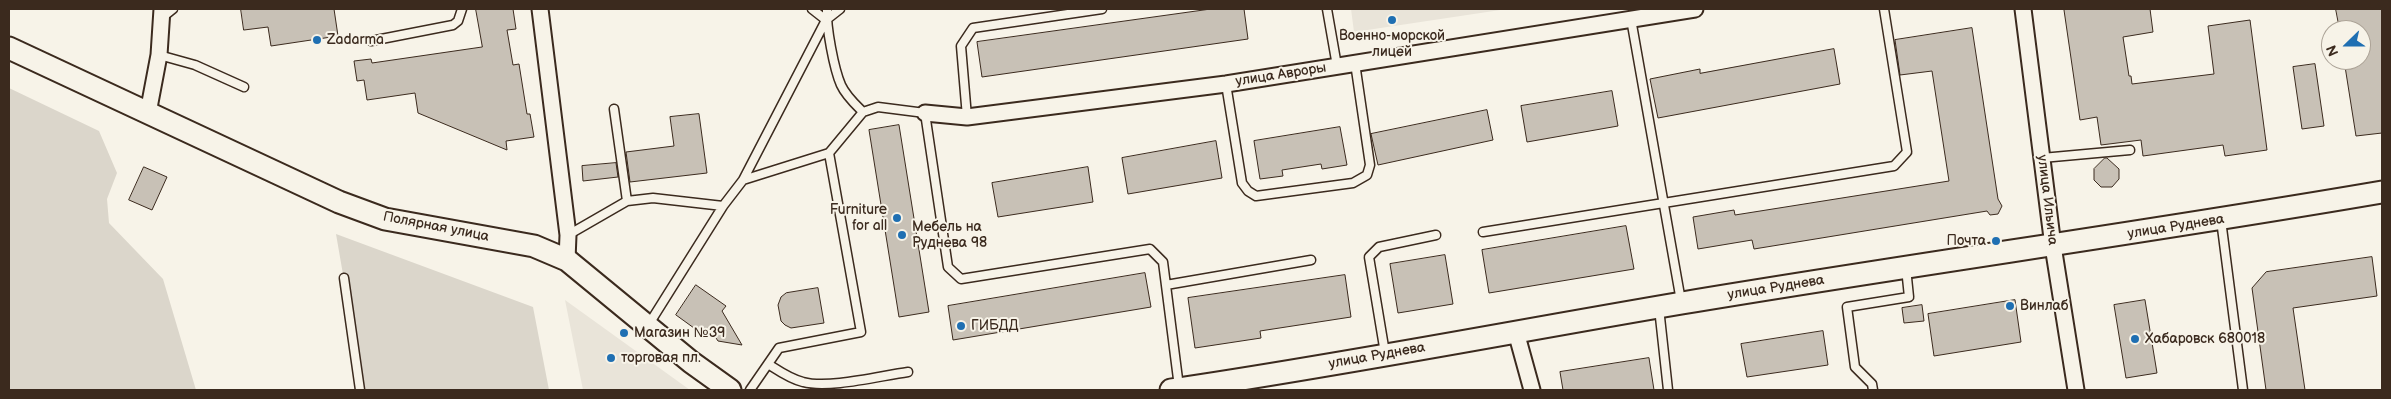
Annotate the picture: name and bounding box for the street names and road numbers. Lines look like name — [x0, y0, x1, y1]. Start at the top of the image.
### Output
street label: улица Авроры — [1235, 60, 1327, 90]
street label: улица Ильича — [2033, 154, 2061, 246]
street label: Полярная улица — [382, 208, 490, 246]
street label: улица Руднева — [2126, 211, 2226, 243]
street label: улица Руднева — [1726, 272, 1826, 304]
street label: улица Руднева — [1327, 339, 1427, 373]

